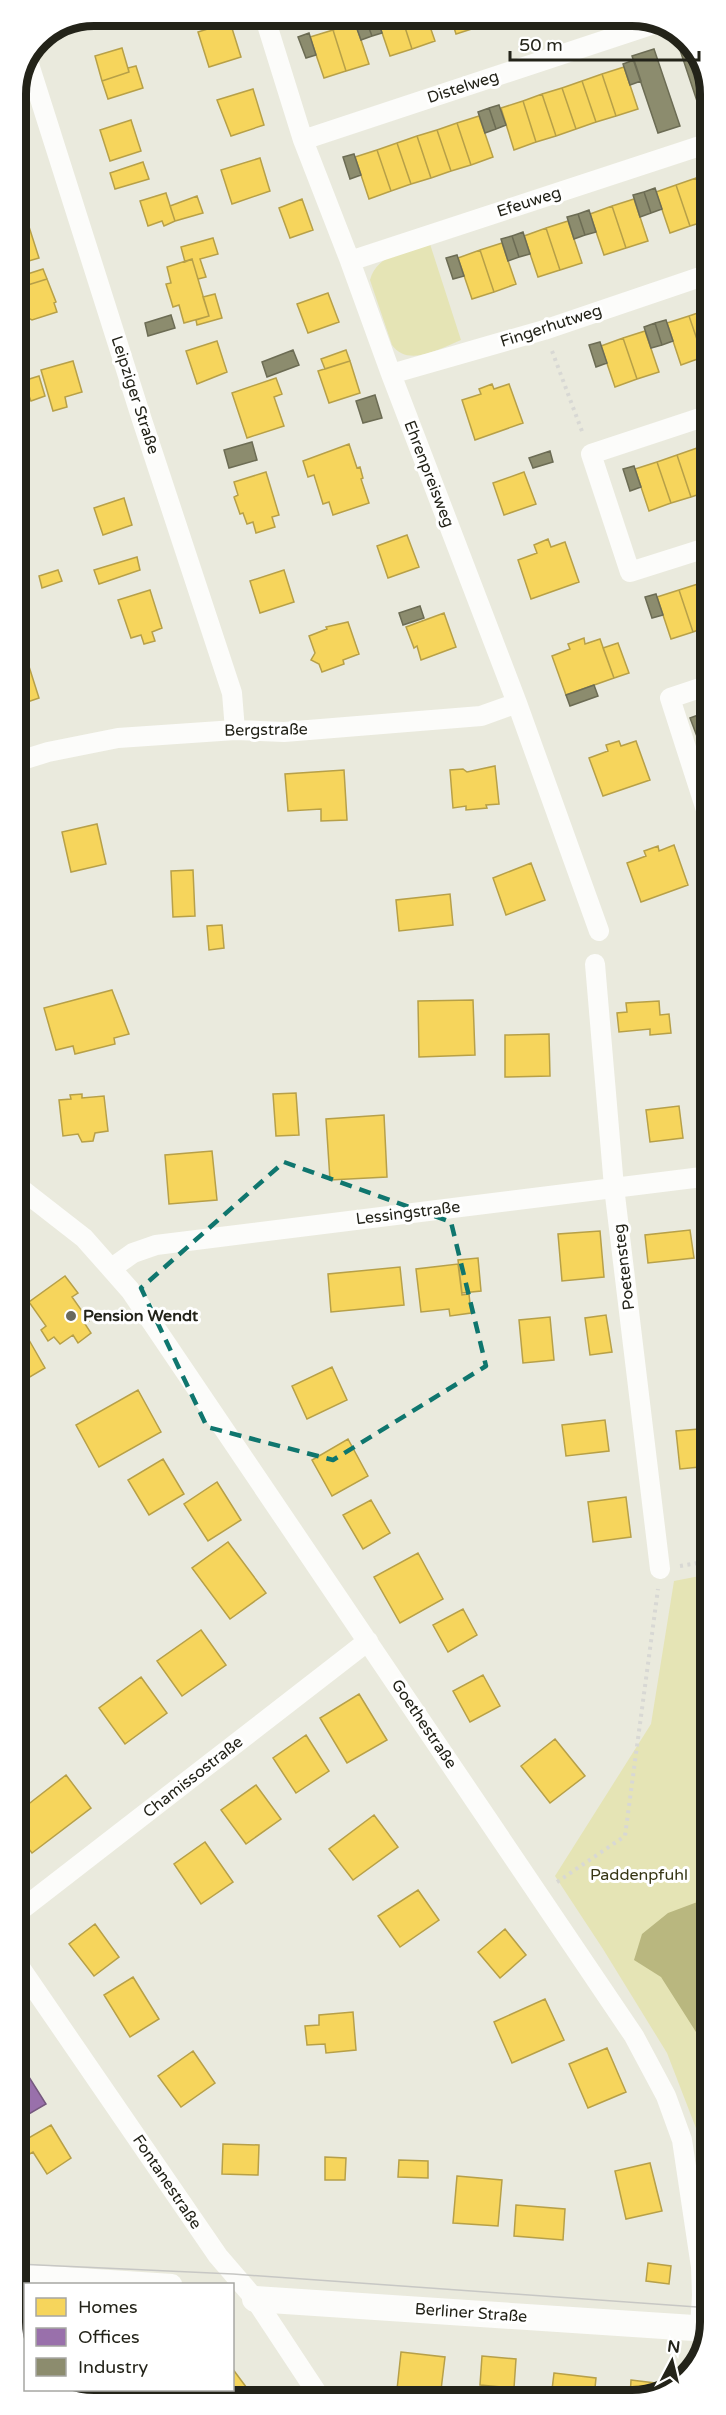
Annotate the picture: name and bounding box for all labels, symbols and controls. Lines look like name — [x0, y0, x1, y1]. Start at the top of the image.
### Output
scale bar — [510, 24, 699, 62]
text: 50 m — [519, 34, 563, 56]
street label: Distelweg — [425, 66, 501, 108]
street label: Efeuweg — [494, 182, 564, 222]
street label: Fingerhutweg — [498, 300, 604, 352]
street label: Leipziger Straße — [106, 333, 164, 457]
street label: Ehrenpreisweg — [399, 418, 459, 530]
street label: Bergstraße — [224, 719, 308, 741]
street label: Lessingstraße — [355, 1197, 461, 1229]
street label: Poetensteg — [609, 1223, 639, 1311]
place label: Pension Wendt — [83, 1306, 199, 1326]
marker: Pension Wendt — [64, 1309, 78, 1323]
street label: Goethestraße — [387, 1676, 461, 1772]
street label: Chamissostraße — [139, 1732, 247, 1822]
park label: Paddenpfuhl — [590, 1865, 688, 1885]
street label: Fontanestraße — [128, 2131, 206, 2233]
legend — [24, 2283, 234, 2391]
text: Homes — [78, 2296, 138, 2318]
street label: Berliner Straße — [414, 2299, 528, 2327]
text: Offices — [78, 2326, 140, 2348]
north arrow — [642, 2331, 702, 2391]
text: N — [666, 2336, 681, 2358]
text: Industry — [78, 2356, 149, 2378]

